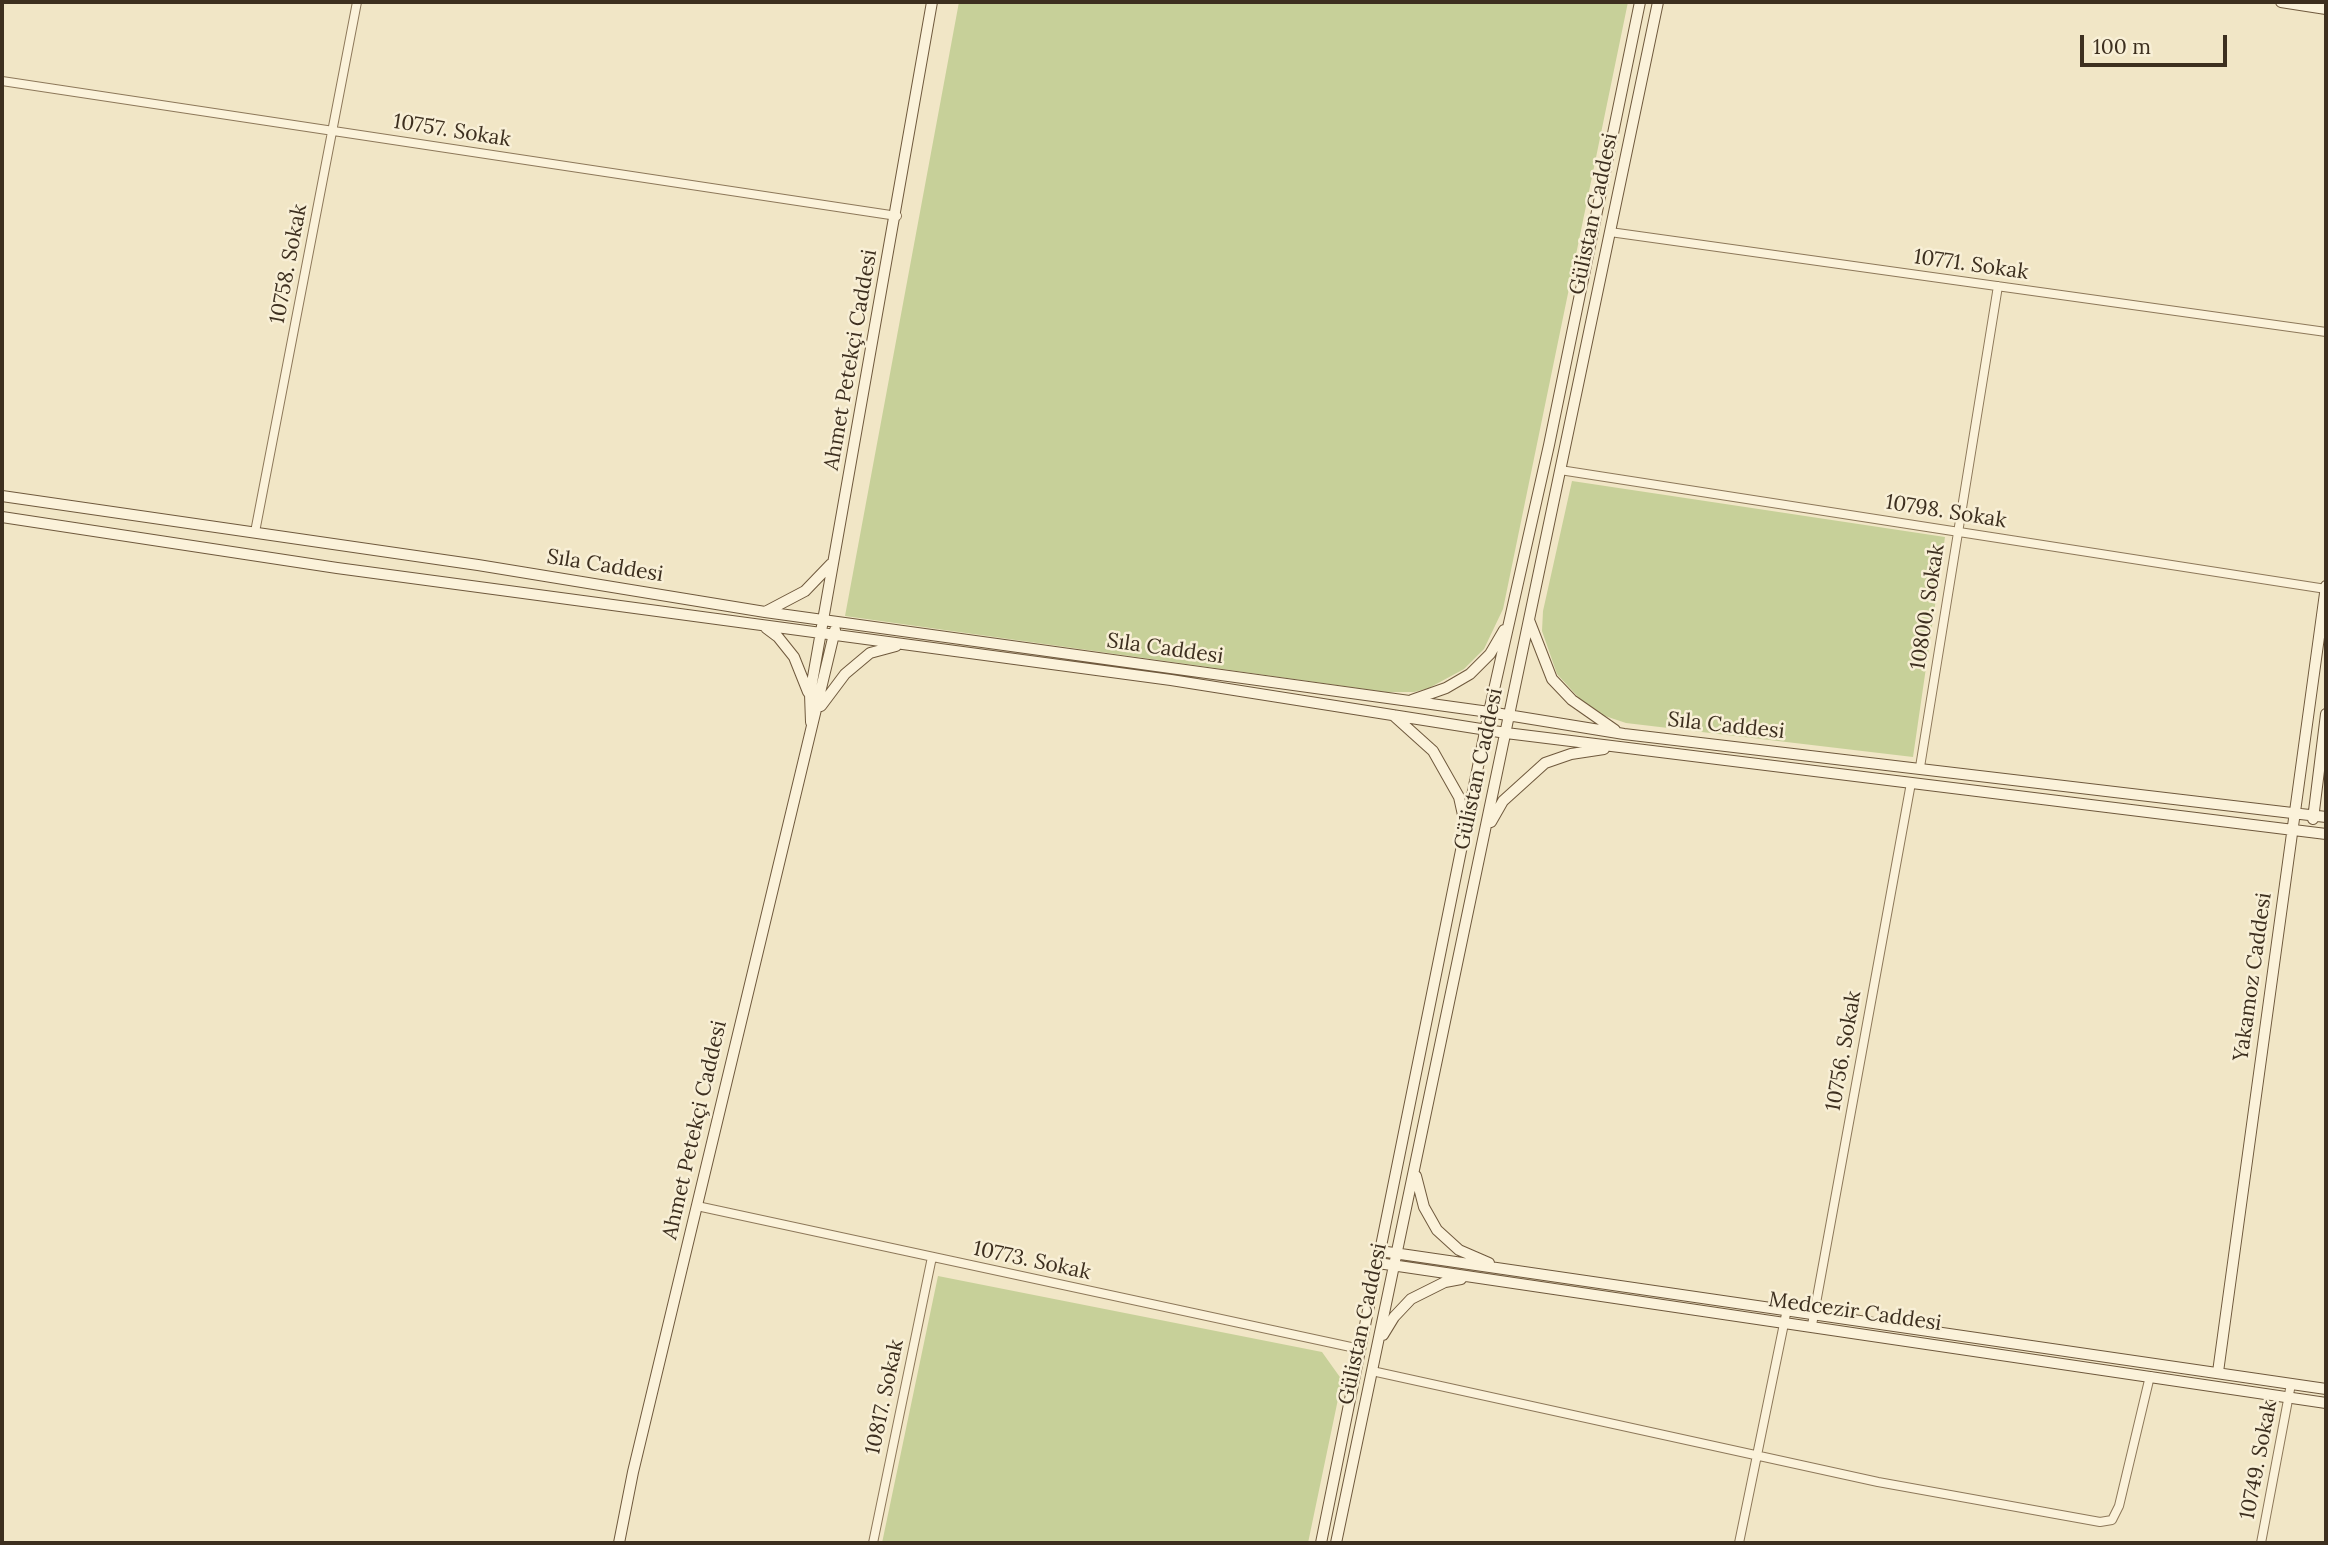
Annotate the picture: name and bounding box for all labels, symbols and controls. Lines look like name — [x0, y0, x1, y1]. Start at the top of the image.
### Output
scale bar — [2083, 21, 2230, 65]
text: 100 m — [2093, 33, 2151, 60]
street label: 10757. Sokak — [392, 109, 512, 153]
street label: Gülistan Caddesi — [1565, 131, 1623, 297]
street label: 10758. Sokak — [265, 202, 313, 326]
street label: 10771. Sokak — [1912, 244, 2030, 286]
street label: Ahmet Petekçi Caddesi — [819, 248, 883, 472]
street label: 10798. Sokak — [1884, 490, 2008, 534]
street label: 10800. Sokak — [1906, 543, 1950, 671]
street label: Sıla Caddesi — [545, 544, 665, 588]
street label: Sıla Caddesi — [1105, 628, 1225, 670]
street label: Gülistan Caddesi — [1450, 686, 1508, 852]
street label: Sıla Caddesi — [1666, 707, 1786, 745]
street label: Yakamoz Caddesi — [2229, 891, 2277, 1063]
street label: 10756. Sokak — [1821, 989, 1867, 1113]
street label: Ahmet Petekçi Caddesi — [658, 1018, 732, 1242]
street label: 10773. Sokak — [971, 1236, 1093, 1286]
street label: Gülistan Caddesi — [1334, 1241, 1392, 1407]
street label: Medcezir Caddesi — [1767, 1287, 1943, 1337]
street label: 10817. Sokak — [860, 1337, 910, 1457]
street label: 10749. Sokak — [2235, 1398, 2283, 1522]

